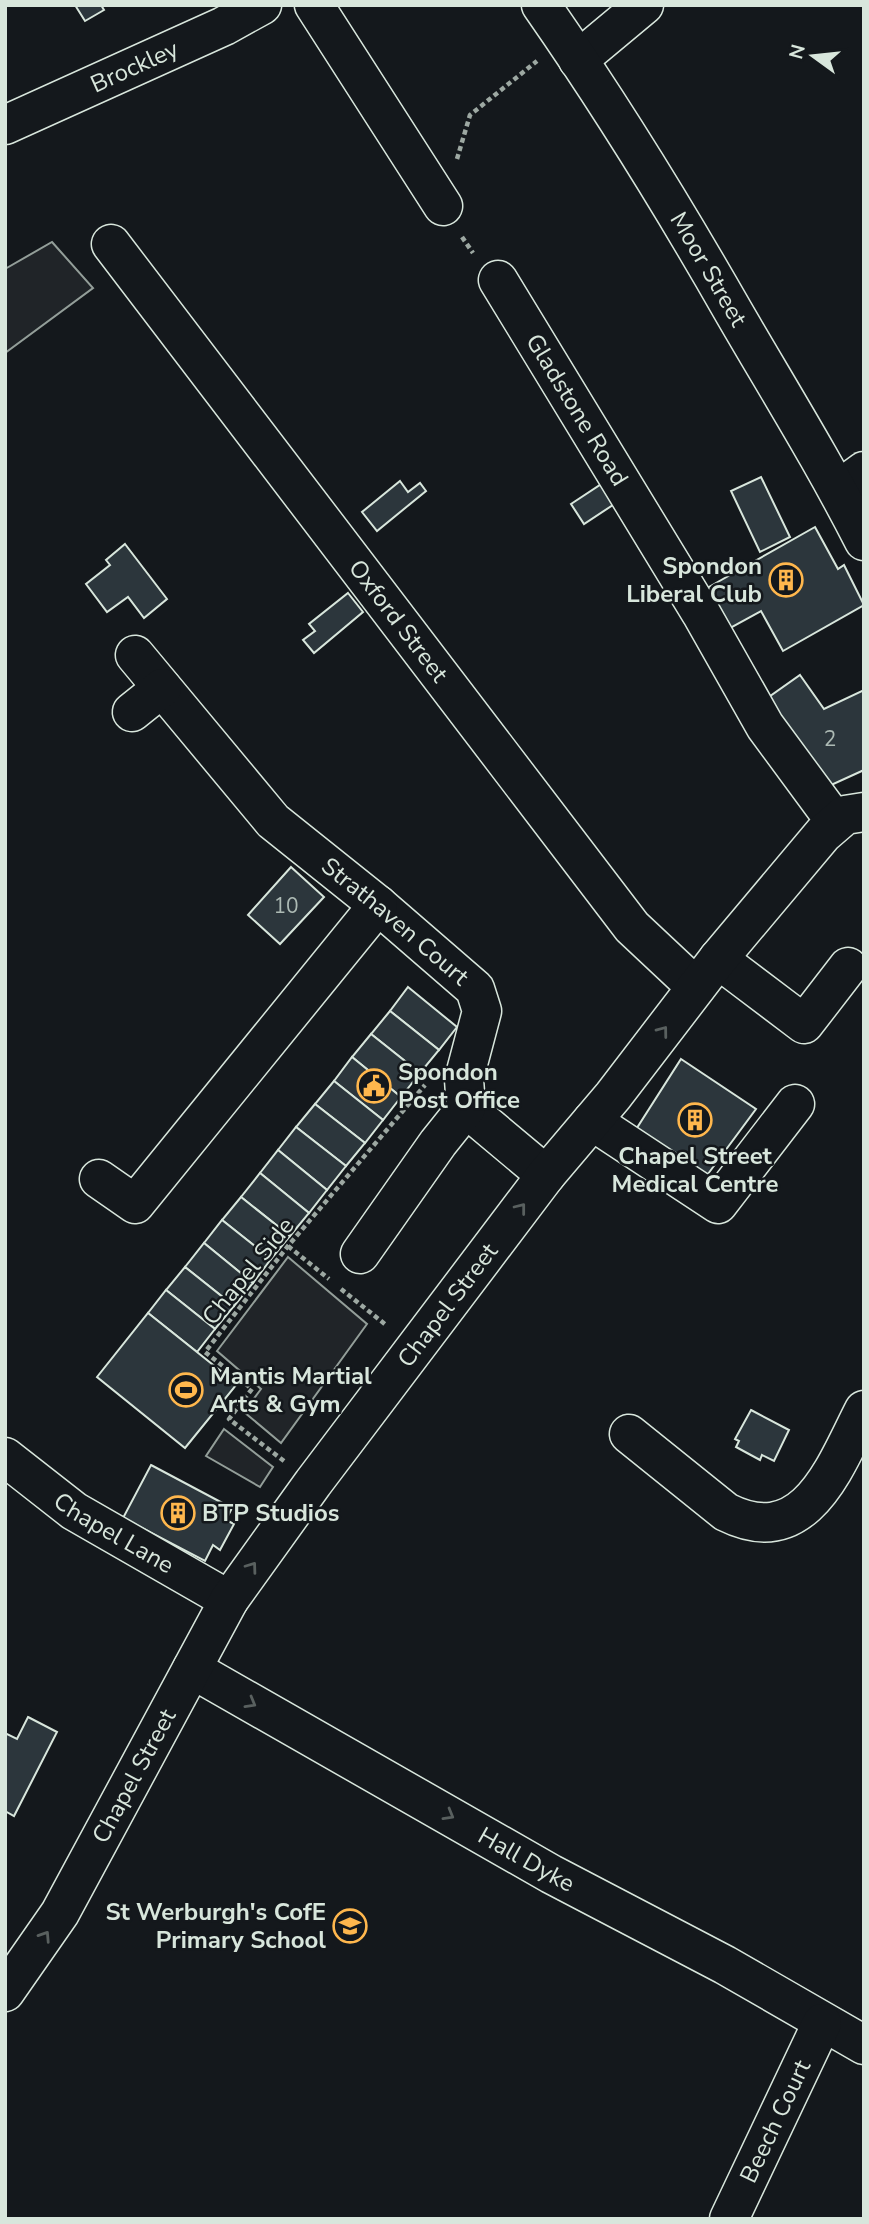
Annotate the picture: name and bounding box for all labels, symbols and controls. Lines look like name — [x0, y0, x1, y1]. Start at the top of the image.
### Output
north arrow — [778, 21, 848, 91]
street label: Brockley — [85, 32, 184, 100]
text: N — [783, 42, 812, 62]
street label: Moor Street — [663, 206, 755, 333]
street label: Gladstone Road — [518, 328, 636, 492]
place label: Spondon Liberal Club — [626, 550, 762, 610]
street label: Oxford Street — [341, 553, 456, 689]
building icon: Spondon Liberal Club — [767, 561, 805, 599]
house number: 2 — [824, 725, 836, 753]
street label: Strathaven Court — [315, 850, 476, 993]
house number: 10 — [273, 892, 299, 920]
one-way arrow — [655, 1027, 668, 1039]
place label: Spondon Post Office — [398, 1056, 520, 1116]
public building icon: Spondon Post Office — [355, 1067, 393, 1105]
building icon: Chapel Street Medical Centre — [676, 1101, 714, 1139]
place label: Chapel Street Medical Centre — [612, 1140, 778, 1200]
one-way arrow — [512, 1204, 525, 1216]
street label: Chapel Side — [195, 1211, 301, 1331]
street label: Chapel Street — [390, 1236, 505, 1374]
place label: Mantis Martial Arts & Gym — [210, 1360, 372, 1420]
sports icon: Mantis Martial Arts & Gym — [167, 1371, 205, 1409]
street label: Chapel Lane — [47, 1485, 180, 1581]
building icon: BTP Studios — [159, 1494, 197, 1532]
place label: BTP Studios — [202, 1497, 340, 1529]
one-way arrow — [244, 1562, 256, 1575]
one-way arrow — [243, 1694, 256, 1707]
street label: Chapel Street — [85, 1703, 184, 1849]
one-way arrow — [441, 1807, 454, 1820]
street label: Hall Dyke — [472, 1820, 580, 1900]
place label: St Werburgh's CofE Primary School — [105, 1896, 326, 1956]
school or university icon: St Werburgh's CofE Primary School — [331, 1907, 369, 1945]
one-way arrow — [36, 1931, 49, 1944]
street label: Beech Court — [732, 2054, 818, 2188]

